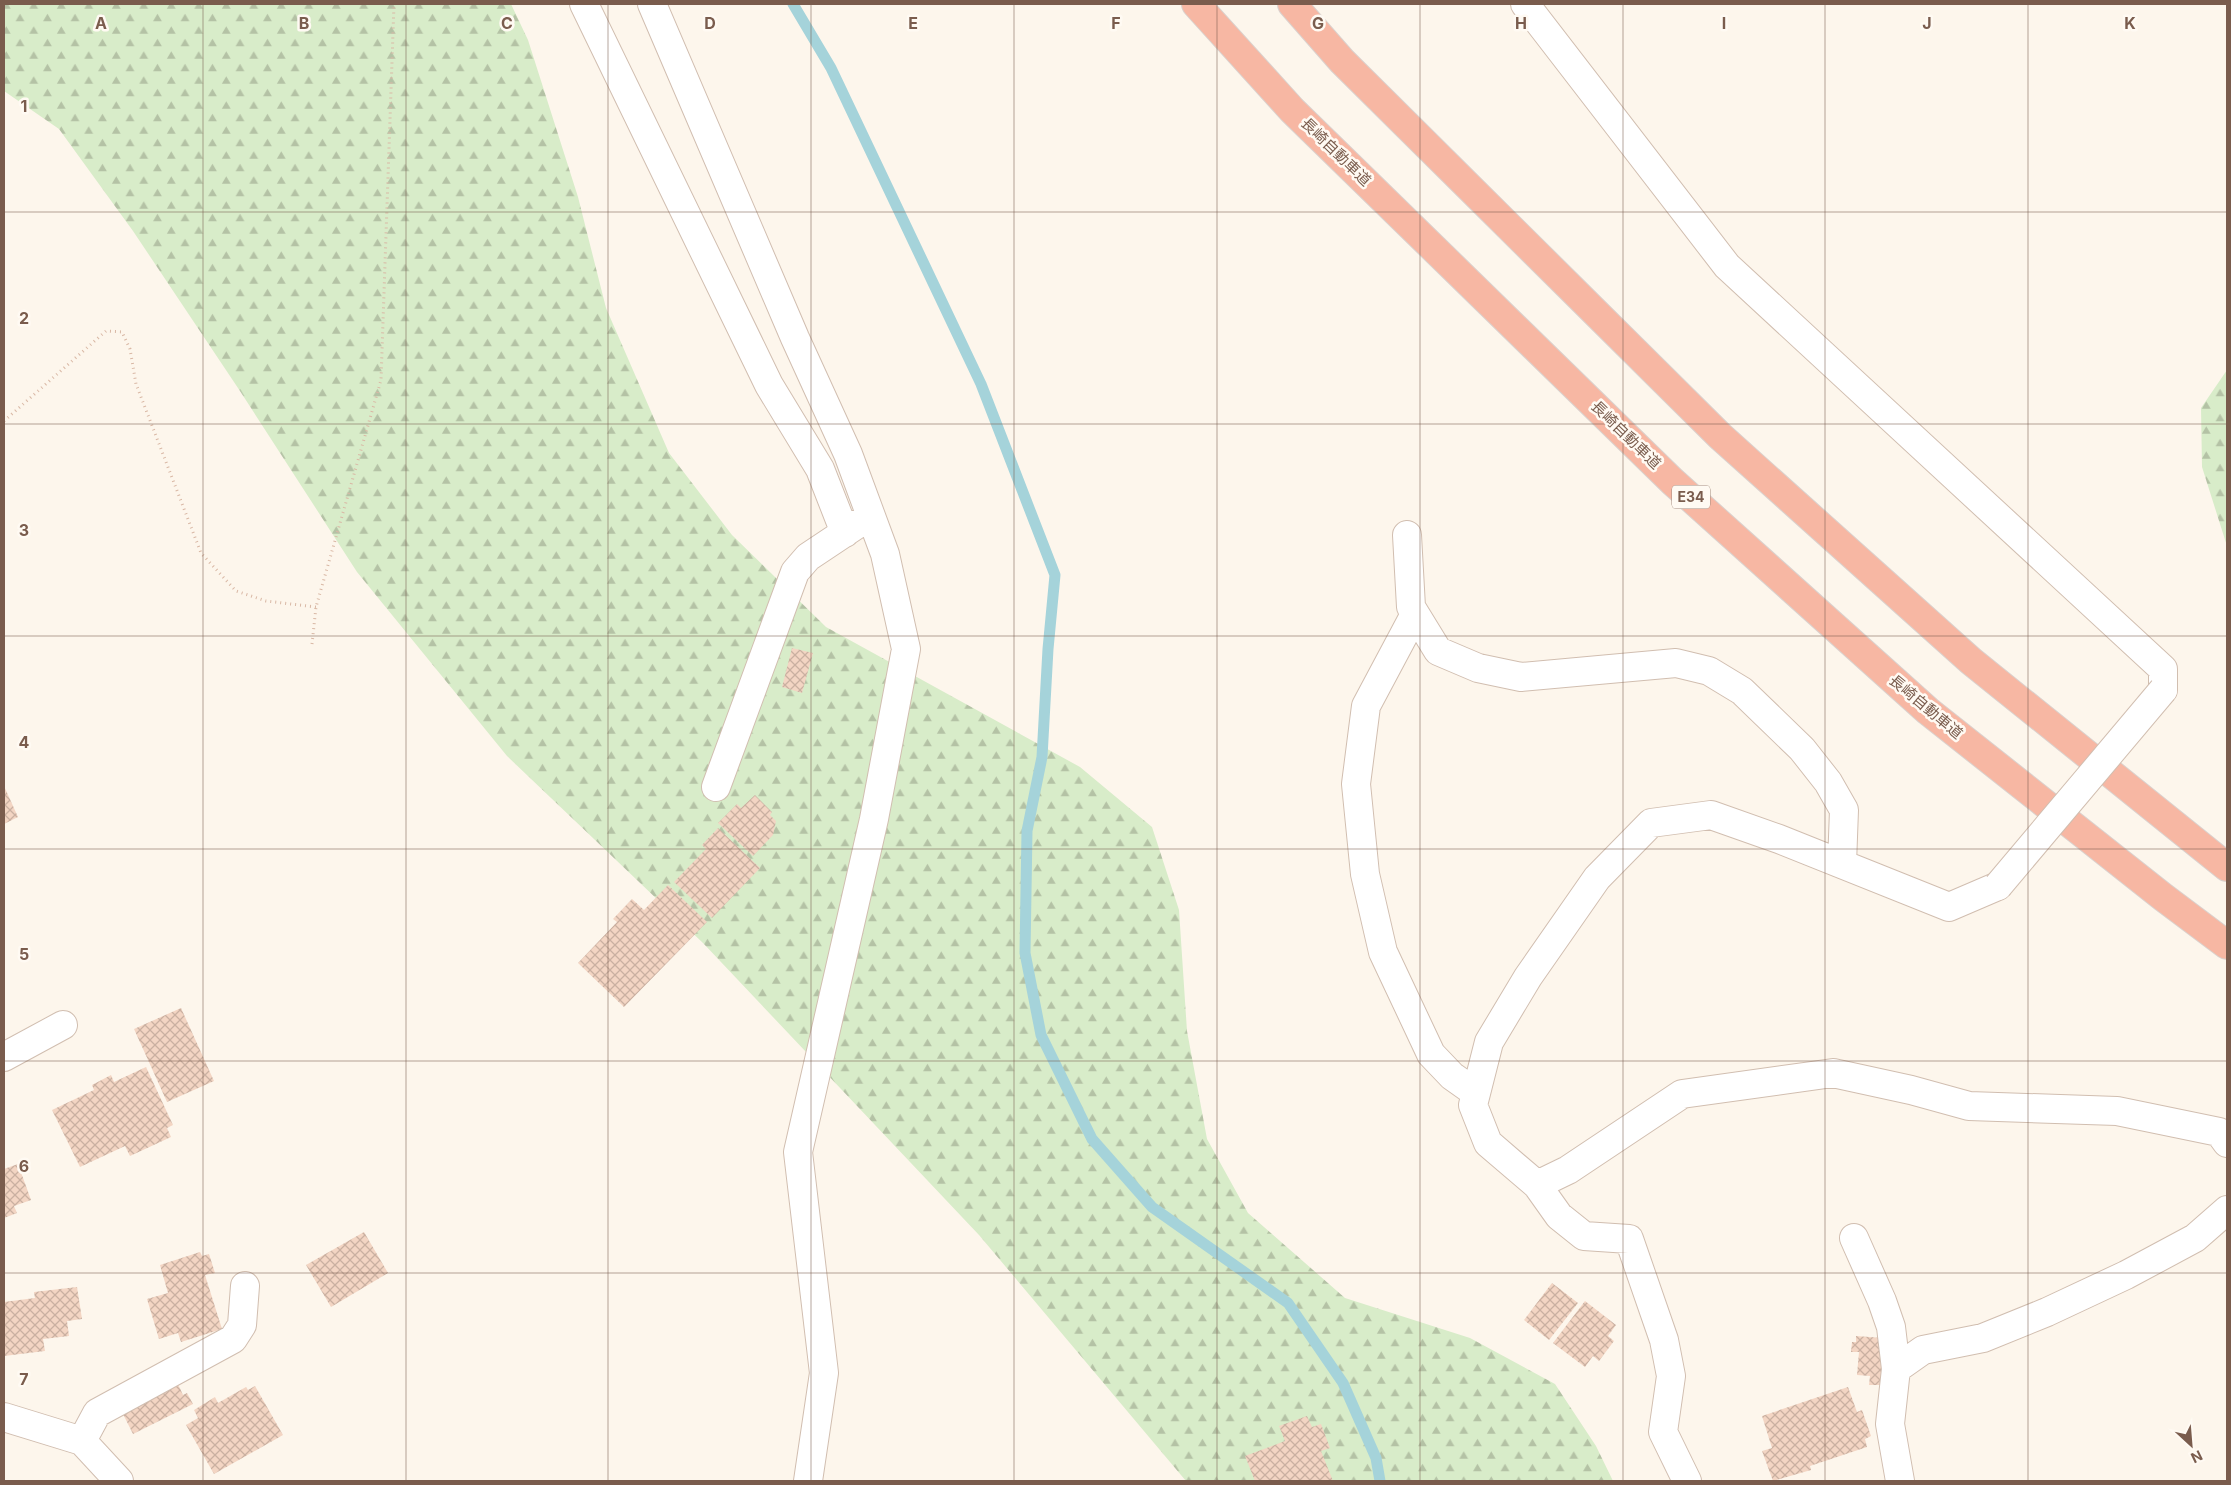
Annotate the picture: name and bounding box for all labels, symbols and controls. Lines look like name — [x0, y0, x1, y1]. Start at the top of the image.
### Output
text: A — [95, 13, 107, 33]
text: B — [299, 13, 309, 33]
text: C — [501, 13, 513, 33]
text: D — [704, 13, 716, 33]
text: E — [908, 13, 918, 33]
text: F — [1111, 13, 1121, 33]
text: G — [1312, 13, 1324, 33]
text: H — [1515, 13, 1527, 33]
text: I — [1722, 13, 1726, 33]
text: J — [1922, 13, 1932, 33]
text: K — [2124, 13, 2136, 33]
text: 1 — [21, 96, 27, 116]
street label: 長崎自動車道 — [1297, 114, 1375, 190]
text: 2 — [19, 308, 29, 328]
street label: 長崎自動車道 — [1587, 397, 1665, 473]
road number: E34 — [1672, 486, 1710, 508]
text: 3 — [19, 520, 29, 540]
street label: 長崎自動車道 — [1886, 670, 1967, 743]
text: 4 — [19, 732, 30, 752]
text: 5 — [19, 944, 29, 964]
text: 6 — [19, 1156, 29, 1176]
text: 7 — [19, 1369, 29, 1389]
north arrow — [2166, 1420, 2216, 1470]
text: N — [2188, 1447, 2205, 1467]

